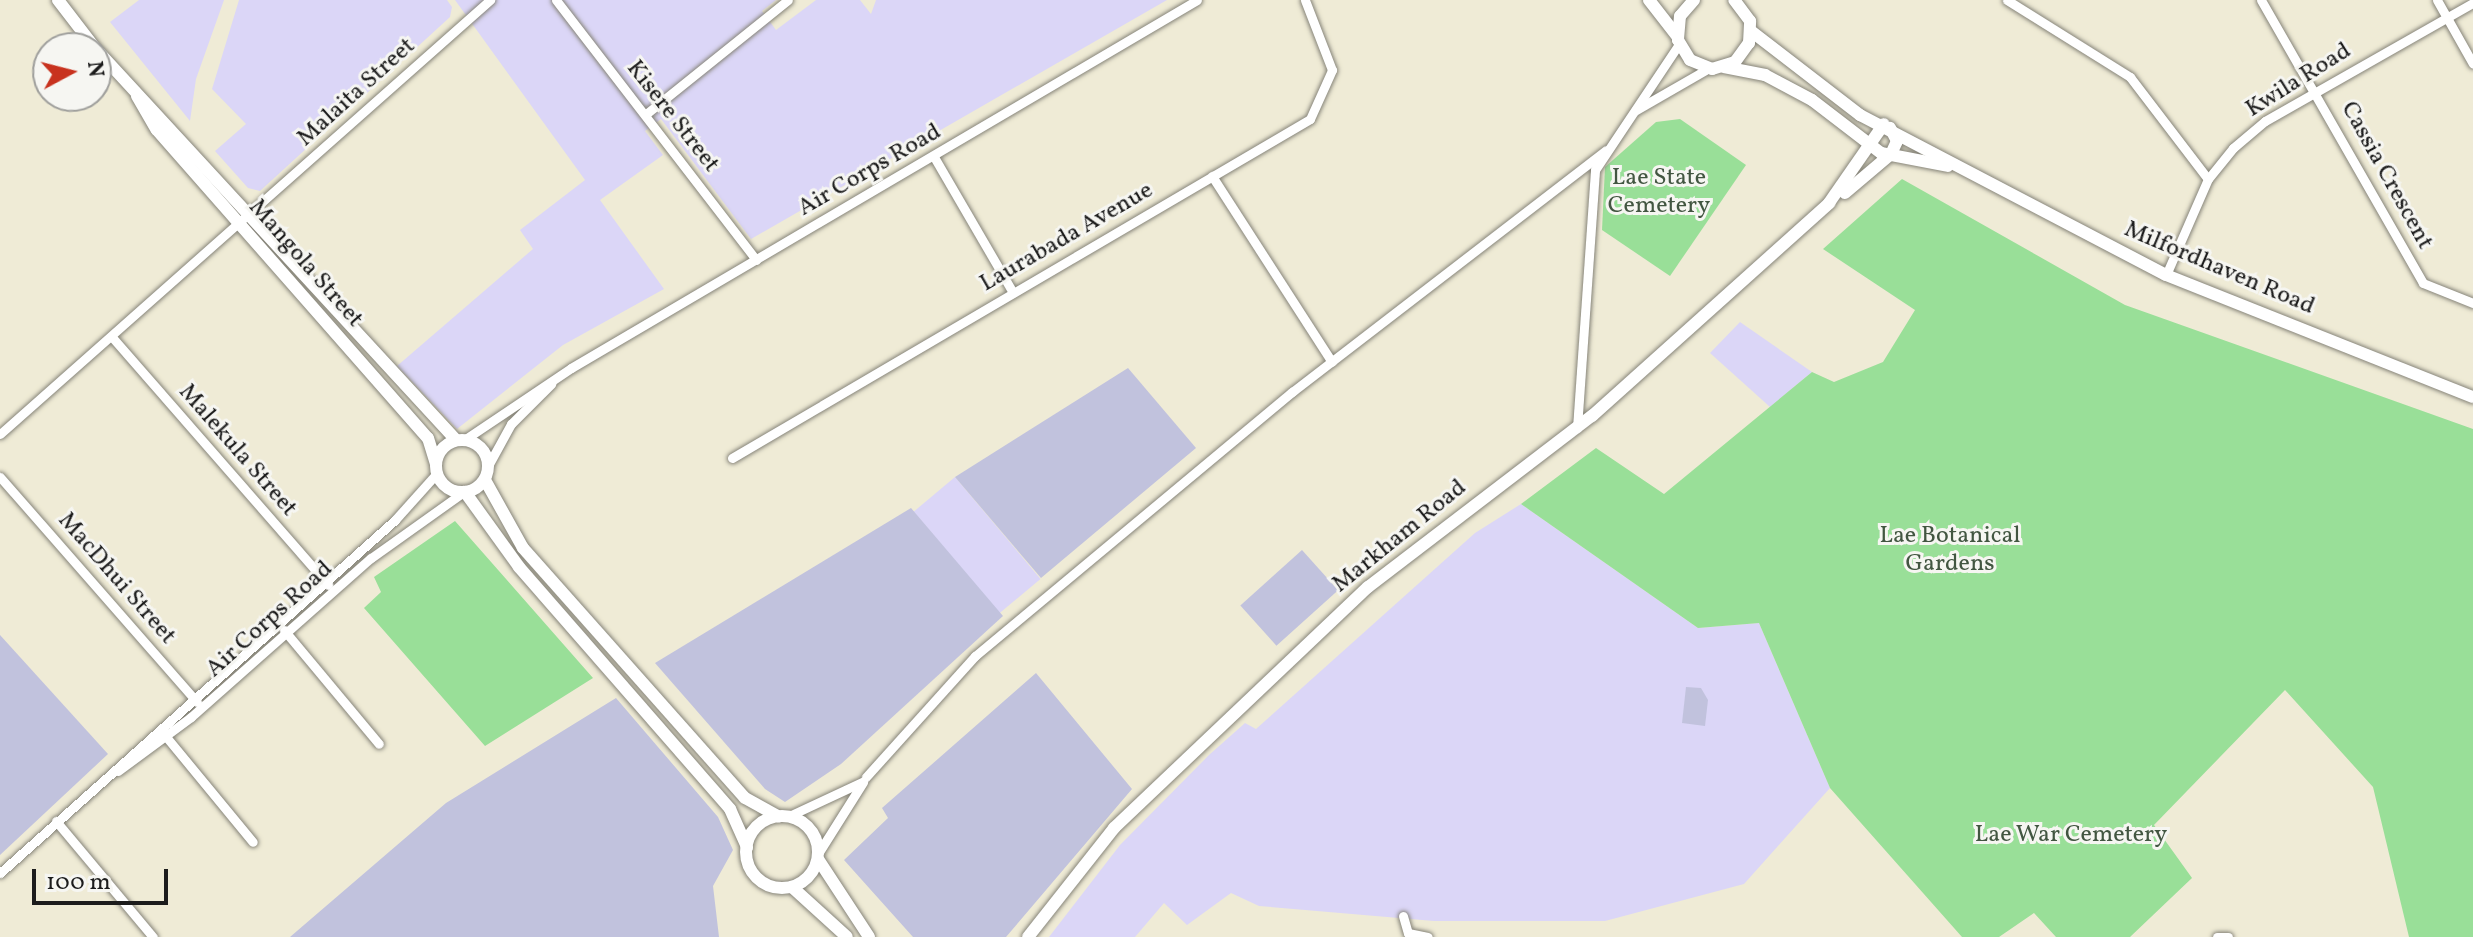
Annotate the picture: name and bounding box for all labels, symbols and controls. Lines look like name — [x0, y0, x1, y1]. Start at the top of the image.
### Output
north arrow — [32, 32, 112, 112]
street label: Malaita Street — [292, 33, 422, 153]
street label: Kwila Road — [2241, 37, 2357, 125]
street label: Kisere Street — [619, 55, 725, 179]
text: N — [78, 59, 111, 79]
street label: Cassia Crescent — [2334, 97, 2438, 255]
street label: Air Corps Road — [793, 118, 947, 224]
park label: Lae State Cemetery — [1608, 165, 1710, 221]
street label: Laurabada Avenue — [975, 177, 1159, 299]
street label: Mangola Street — [242, 194, 368, 334]
street label: Milfordhaven Road — [2119, 216, 2319, 322]
street label: Malekula Street — [172, 379, 302, 523]
street label: Markham Road — [1327, 474, 1473, 600]
street label: MacDhui Street — [51, 507, 181, 651]
park label: Lae Botanical Gardens — [1879, 523, 2021, 579]
street label: Air Corps Road — [201, 556, 339, 684]
park label: Lae War Cemetery — [1974, 822, 2168, 850]
scale bar — [36, 853, 172, 903]
text: 100 m — [46, 866, 111, 900]

